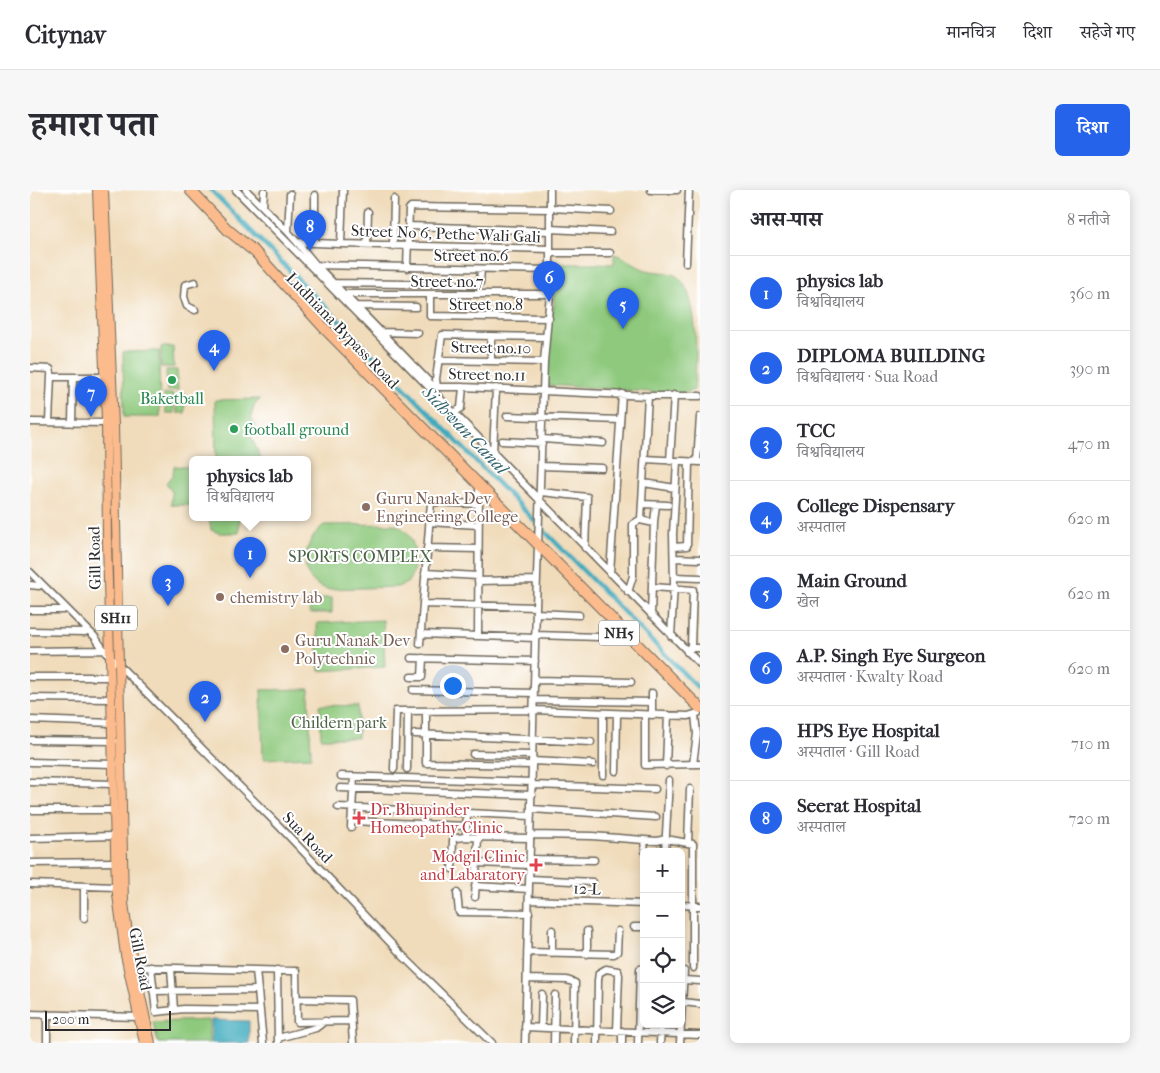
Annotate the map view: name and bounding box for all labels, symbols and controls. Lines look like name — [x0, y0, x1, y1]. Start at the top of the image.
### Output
text: Citynav — [25, 21, 106, 49]
text: मानचित्र — [947, 22, 995, 43]
text: दिशा — [1023, 22, 1052, 43]
text: सहेजे गए — [1080, 22, 1135, 43]
text: हमारा पता — [30, 104, 157, 145]
button: दिशा — [1055, 104, 1130, 156]
text: आस-पास — [750, 207, 822, 231]
pin: 8 — [294, 210, 326, 251]
text: 8 नतीजे — [1067, 210, 1110, 229]
street label: Street No 6, Pethe Wali Gali — [351, 221, 542, 246]
street label: Street no.6 — [434, 246, 509, 265]
pin: 6 — [533, 261, 565, 302]
street label: Ludhiana Bypass Road — [282, 268, 403, 393]
text: physics lab — [797, 270, 883, 292]
street label: Street no.7 — [411, 272, 484, 291]
text: 1 — [763, 284, 769, 303]
text: 360 m — [1069, 284, 1110, 303]
pin: 5 — [607, 288, 639, 329]
text: विश्वविद्यालय — [797, 292, 864, 311]
street label: Street no.8 — [449, 295, 523, 314]
pin: 4 — [198, 330, 230, 371]
street label: Street no.10 — [451, 337, 531, 358]
text: DIPLOMA BUILDING — [797, 345, 985, 367]
text: 2 — [762, 359, 770, 378]
text: 390 m — [1069, 359, 1110, 378]
street label: Street no.11 — [448, 364, 526, 385]
text: विश्वविद्यालय · Sua Road — [797, 367, 938, 386]
marker: Baketball — [166, 374, 178, 386]
pin: 7 — [75, 376, 107, 417]
water label: Sidhwan Canal — [417, 381, 514, 481]
place label: Baketball — [140, 389, 205, 408]
place label: football ground — [244, 420, 350, 439]
text: TCC — [797, 420, 835, 442]
marker: football ground — [228, 423, 240, 435]
text: 3 — [763, 434, 769, 453]
text: 470 m — [1068, 434, 1110, 453]
text: विश्वविद्यालय — [797, 442, 864, 461]
popup — [189, 456, 311, 521]
text: physics lab — [207, 465, 293, 487]
text: विश्वविद्यालय — [207, 487, 274, 506]
place label: Guru Nanak Dev Engineering College — [376, 489, 518, 526]
text: College Dispensary — [797, 495, 955, 517]
marker: Guru Nanak Dev Engineering College — [360, 501, 372, 513]
text: 4 — [761, 509, 771, 528]
text: 620 m — [1068, 509, 1110, 528]
text: अस्पताल — [797, 517, 846, 536]
street label: Gill Road — [84, 526, 105, 590]
pin: 1 — [234, 537, 266, 578]
park label: SPORTS COMPLEX — [288, 547, 432, 566]
pin: 3 — [152, 565, 184, 606]
text: Main Ground — [797, 570, 907, 592]
text: 5 — [763, 584, 769, 603]
text: 620 m — [1068, 584, 1110, 603]
place label: chemistry lab — [230, 588, 322, 607]
marker: chemistry lab — [214, 591, 226, 603]
text: खेल — [797, 592, 819, 611]
road number: SH11 — [95, 606, 137, 630]
road number: NH5 — [599, 620, 639, 646]
place label: Guru Nanak Dev Polytechnic — [295, 631, 411, 668]
marker: Guru Nanak Dev Polytechnic — [279, 643, 291, 655]
text: A.P. Singh Eye Surgeon — [797, 645, 986, 667]
text: 6 — [762, 659, 770, 678]
text: 620 m — [1068, 659, 1110, 678]
text: अस्पताल · Kwalty Road — [797, 667, 943, 686]
your location — [440, 673, 466, 699]
pin: 2 — [189, 681, 221, 722]
park label: Childern park — [291, 713, 388, 732]
text: HPS Eye Hospital — [797, 720, 940, 742]
text: 7 — [762, 734, 770, 753]
text: 710 m — [1071, 734, 1110, 753]
text: अस्पताल · Gill Road — [797, 742, 920, 761]
text: Seerat Hospital — [797, 795, 921, 817]
place label: Dr. Bhupinder Homeopathy Clinic — [370, 800, 503, 837]
street label: Sua Road — [279, 808, 337, 867]
text: 8 — [762, 809, 770, 828]
text: 720 m — [1069, 809, 1110, 828]
marker: Dr. Bhupinder Homeopathy Clinic — [352, 811, 366, 825]
text: अस्पताल — [797, 817, 846, 836]
place label: Modgil Clinic and Labaratory — [420, 847, 525, 884]
map controls — [640, 848, 685, 1028]
button: + — [640, 848, 685, 893]
marker: Modgil Clinic and Labaratory — [529, 858, 543, 872]
street label: 12-L — [573, 879, 602, 898]
button: − — [640, 893, 685, 938]
street label: Gill Road — [125, 926, 156, 993]
button: locate — [640, 938, 685, 983]
button: layers — [640, 983, 685, 1028]
scale bar — [45, 1008, 171, 1031]
text: 200 m — [52, 1011, 89, 1028]

